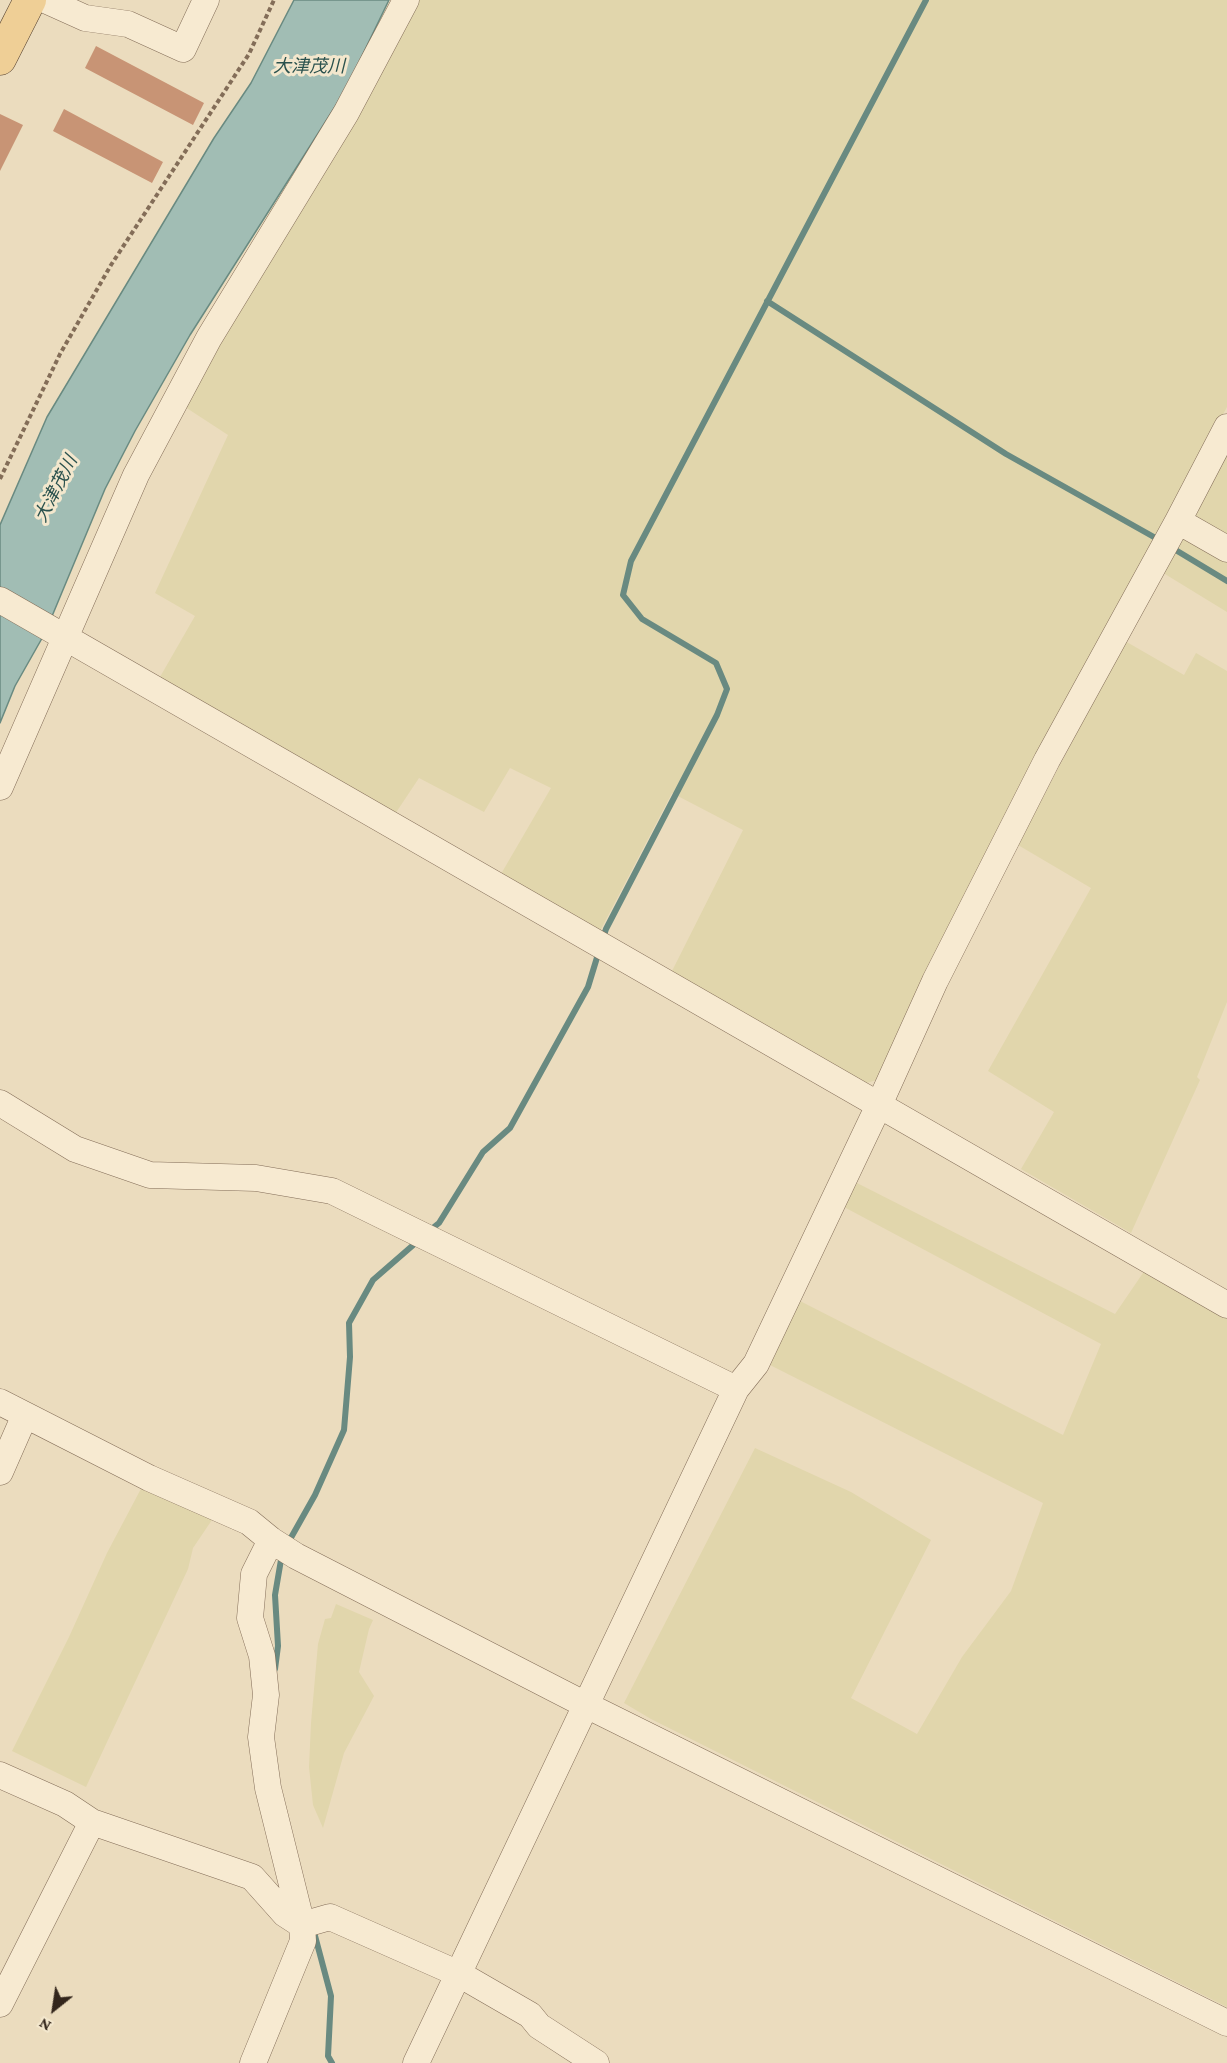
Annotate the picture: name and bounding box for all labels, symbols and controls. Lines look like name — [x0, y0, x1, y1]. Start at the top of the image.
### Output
water label: 大津茂川 — [273, 55, 345, 77]
water label: 大津茂川 — [30, 452, 82, 526]
north arrow — [24, 1979, 84, 2039]
text: N — [36, 2015, 54, 2035]

